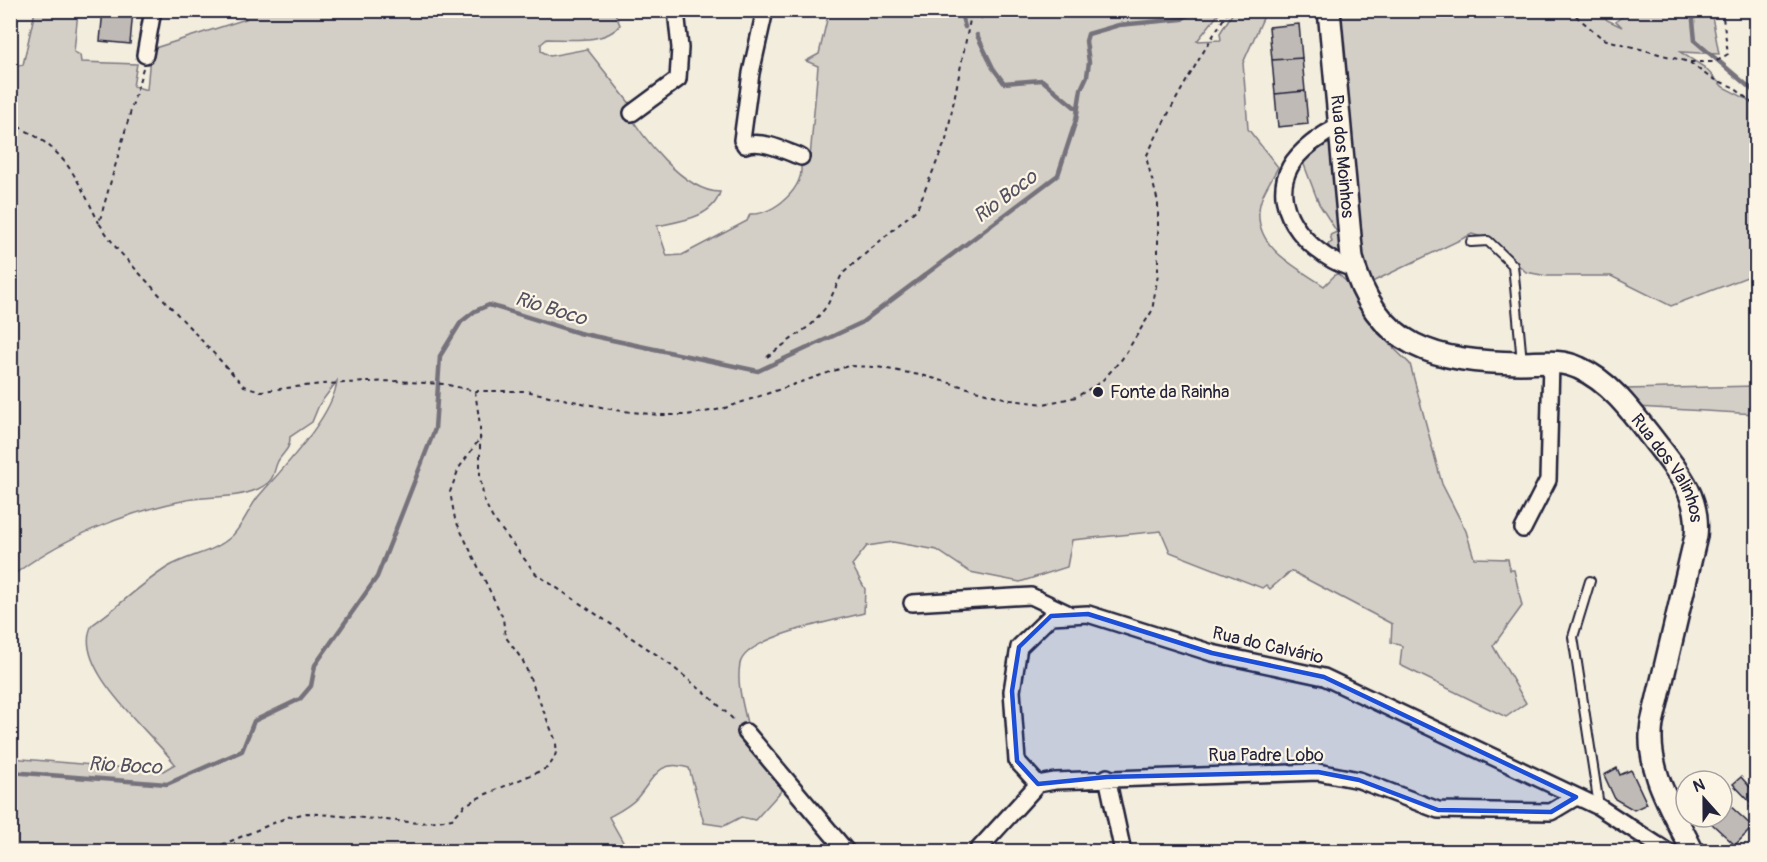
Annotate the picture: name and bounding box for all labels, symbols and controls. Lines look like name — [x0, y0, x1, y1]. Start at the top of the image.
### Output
street label: Rua dos Moinhos — [1325, 94, 1359, 219]
water label: Rio Boco — [969, 164, 1043, 228]
water label: Rio Boco — [512, 286, 591, 331]
place label: Fonte da Rainha — [1110, 381, 1229, 404]
marker: Fonte da Rainha — [1091, 385, 1105, 399]
street label: Rua dos Valinhos — [1626, 409, 1707, 523]
street label: Rua do Calvário — [1210, 622, 1326, 670]
street label: Rua Padre Lobo — [1208, 744, 1324, 767]
water label: Rio Boco — [88, 751, 163, 780]
north arrow — [1674, 769, 1734, 829]
text: N — [1690, 775, 1708, 797]

